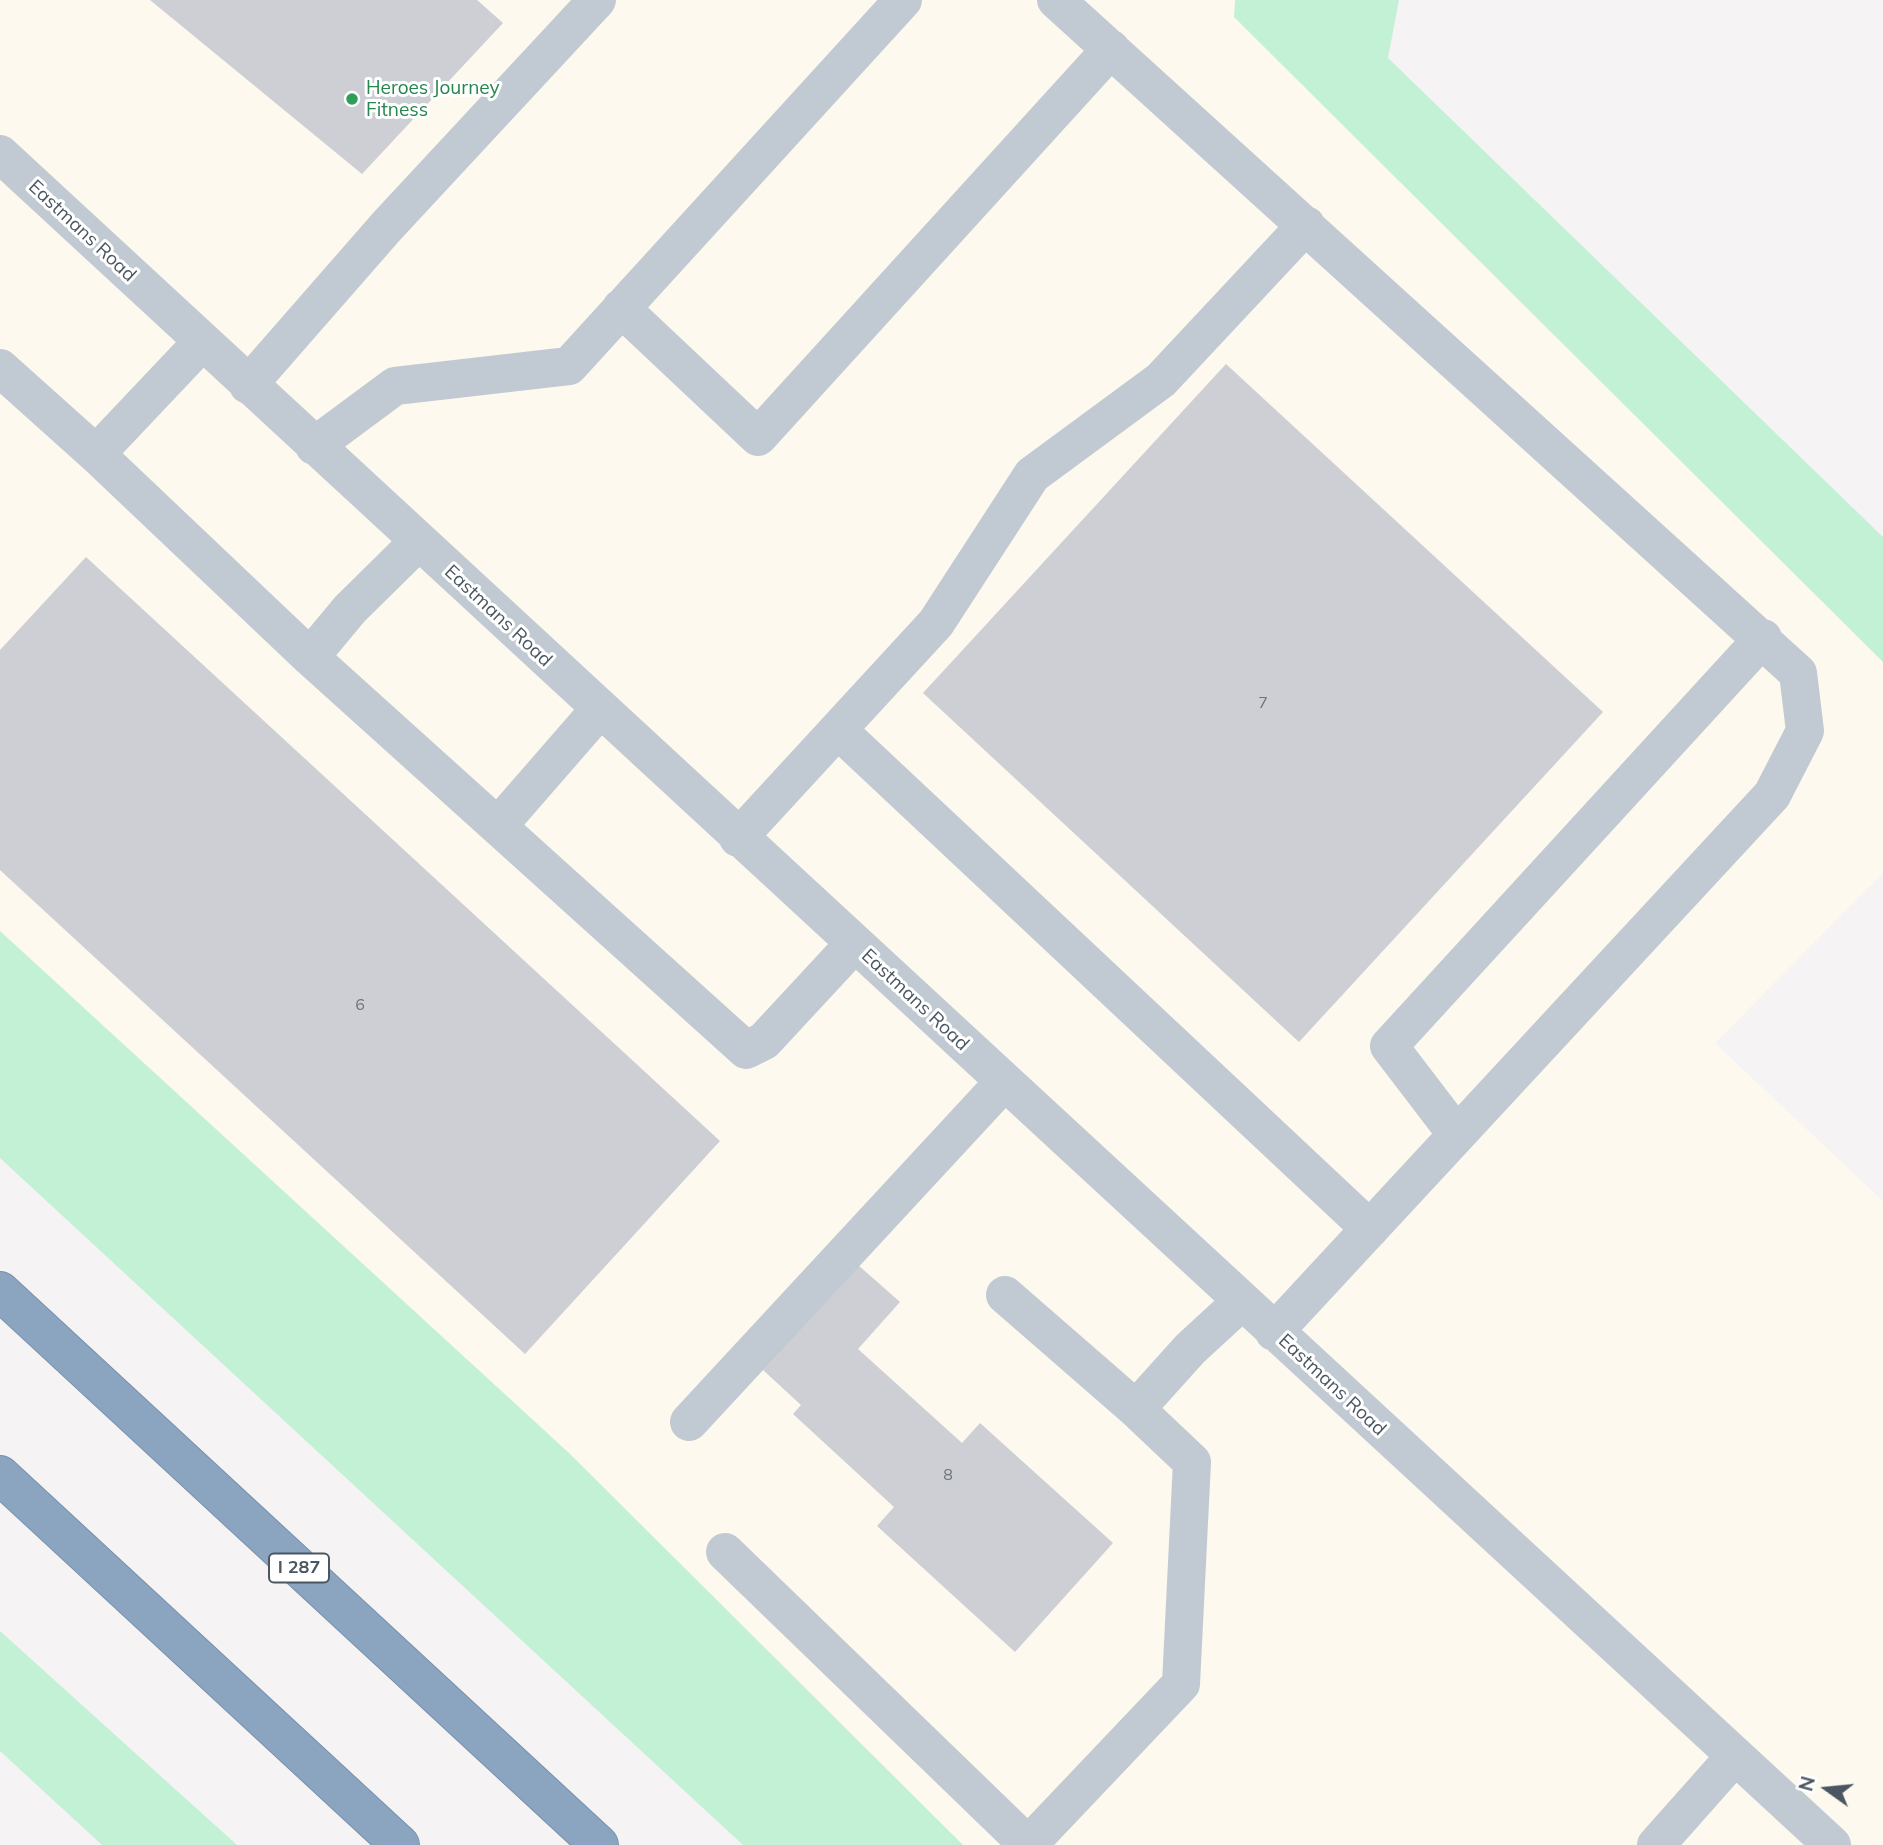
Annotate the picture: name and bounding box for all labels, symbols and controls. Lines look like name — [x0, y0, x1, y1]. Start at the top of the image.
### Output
place label: Heroes Journey Fitness — [366, 77, 500, 121]
marker: Heroes Journey Fitness — [344, 91, 360, 107]
street label: Eastmans Road — [24, 175, 140, 287]
street label: Eastmans Road — [440, 560, 556, 672]
house number: 7 — [1258, 693, 1268, 713]
street label: Eastmans Road — [857, 944, 973, 1056]
house number: 6 — [355, 995, 365, 1015]
street label: Eastmans Road — [1274, 1329, 1390, 1441]
house number: 8 — [943, 1465, 953, 1485]
road number: I 287 — [269, 1554, 329, 1582]
north arrow — [1792, 1754, 1862, 1824]
text: N — [1793, 1774, 1820, 1794]

